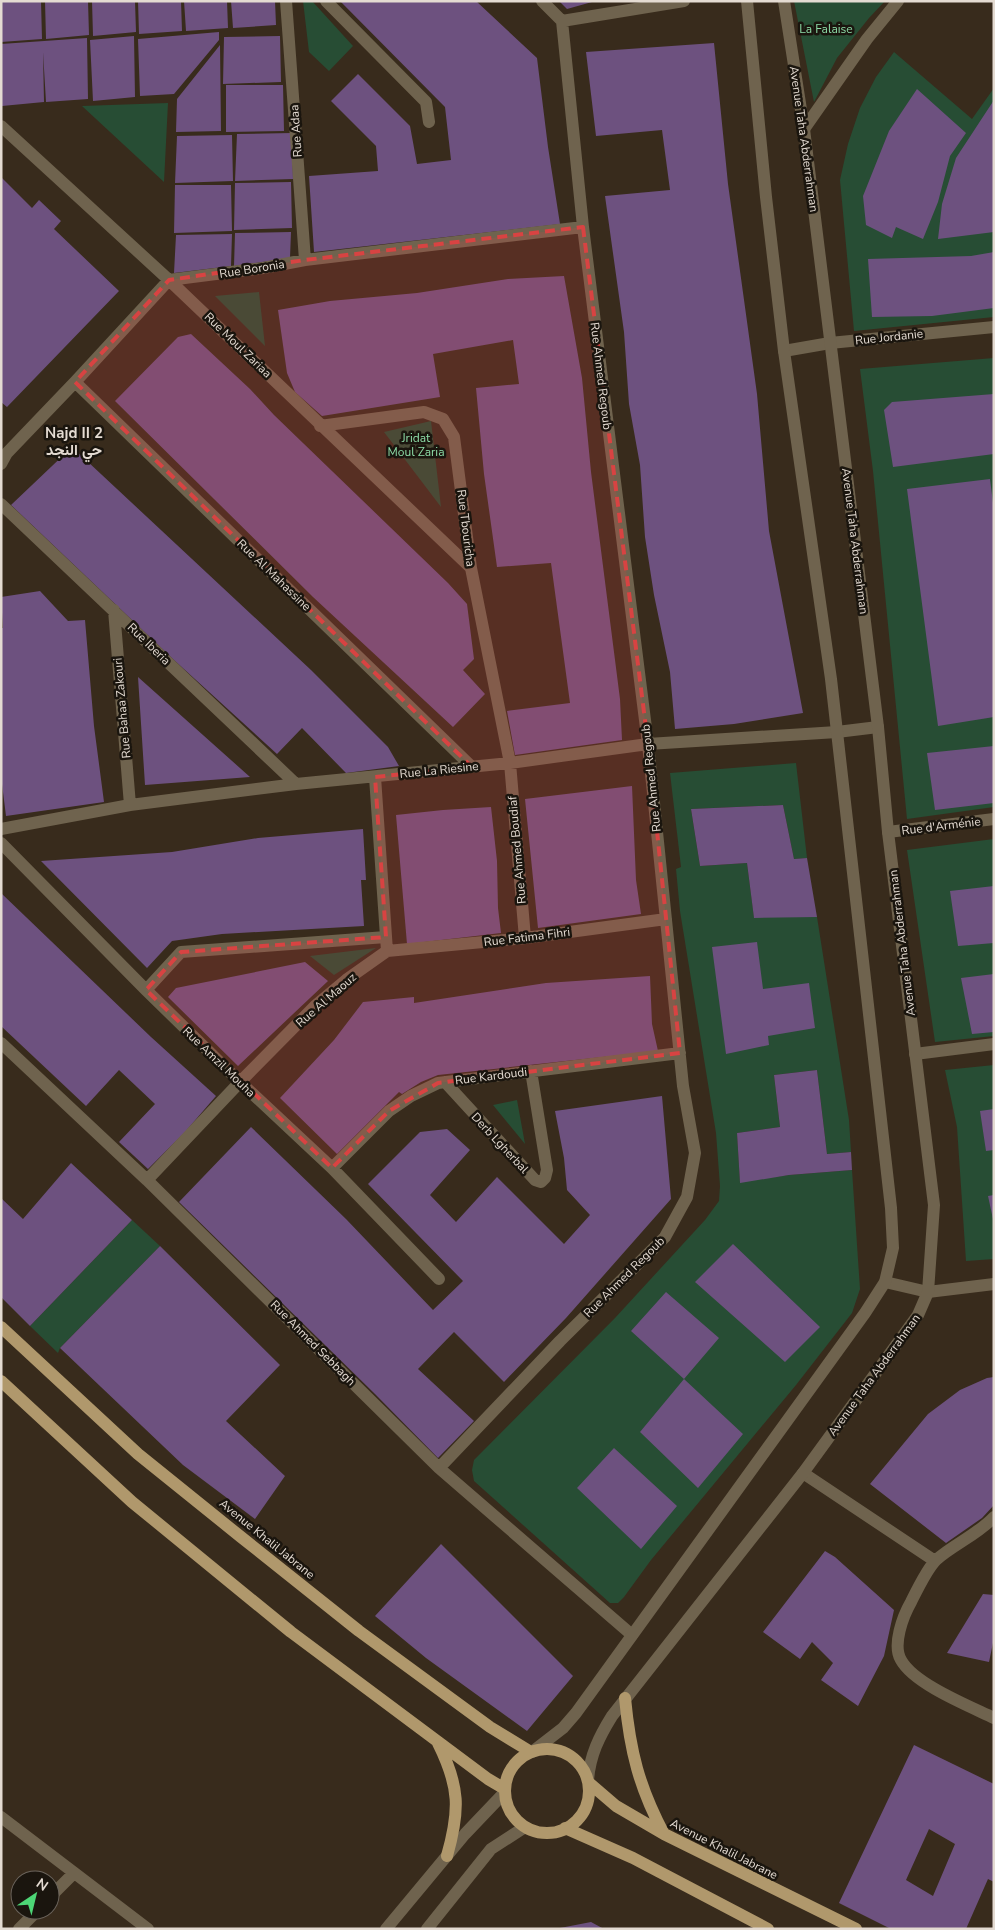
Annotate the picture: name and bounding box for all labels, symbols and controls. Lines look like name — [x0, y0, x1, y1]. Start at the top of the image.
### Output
park label: La Falaise — [799, 21, 853, 37]
street label: Avenue Taha Abderrahman — [786, 65, 822, 213]
street label: Rue Adaa — [286, 104, 306, 158]
street label: Rue Boronia — [218, 256, 286, 282]
street label: Rue Moul Zariaa — [201, 309, 275, 381]
street label: Rue Ahmed Regoub — [586, 321, 616, 431]
street label: Rue Jordanie — [854, 325, 924, 349]
district label: Najd II 2 حي النجد — [45, 423, 103, 463]
park label: Jridat Moul Zaria — [387, 430, 445, 460]
street label: Avenue Taha Abderrahman — [838, 467, 872, 615]
street label: Rue Tbouricha — [453, 488, 479, 568]
street label: Rue Al Mahassine — [234, 536, 314, 614]
street label: Rue Iberia — [124, 619, 174, 669]
street label: Rue Bahaa Zakouri — [110, 657, 134, 759]
street label: Rue Ahmed Regoub — [637, 723, 665, 833]
street label: Rue La Riesine — [399, 758, 479, 782]
street label: Rue Ahmed Boudiaf — [504, 794, 530, 905]
street label: Rue d'Arménie — [901, 813, 981, 839]
street label: Avenue Taha Abderrahman — [885, 869, 919, 1017]
street label: Rue Fatima Fihri — [483, 924, 571, 950]
street label: Rue Al Maouz — [292, 969, 360, 1031]
street label: Rue Amzil Mouha — [179, 1023, 259, 1101]
street label: Rue Kardoudi — [454, 1064, 528, 1088]
street label: Derb Lgherbal — [468, 1109, 533, 1177]
street label: Rue Ahmed Regoub — [580, 1233, 668, 1321]
street label: Rue Ahmed Sebbagh — [267, 1297, 359, 1389]
street label: Avenue Taha Abderrahman — [824, 1311, 924, 1439]
street label: Avenue Khalil Jabrane — [216, 1495, 318, 1583]
street label: Avenue Khalil Jabrane — [668, 1815, 780, 1883]
north arrow — [10, 1870, 60, 1920]
text: N — [32, 1874, 52, 1896]

